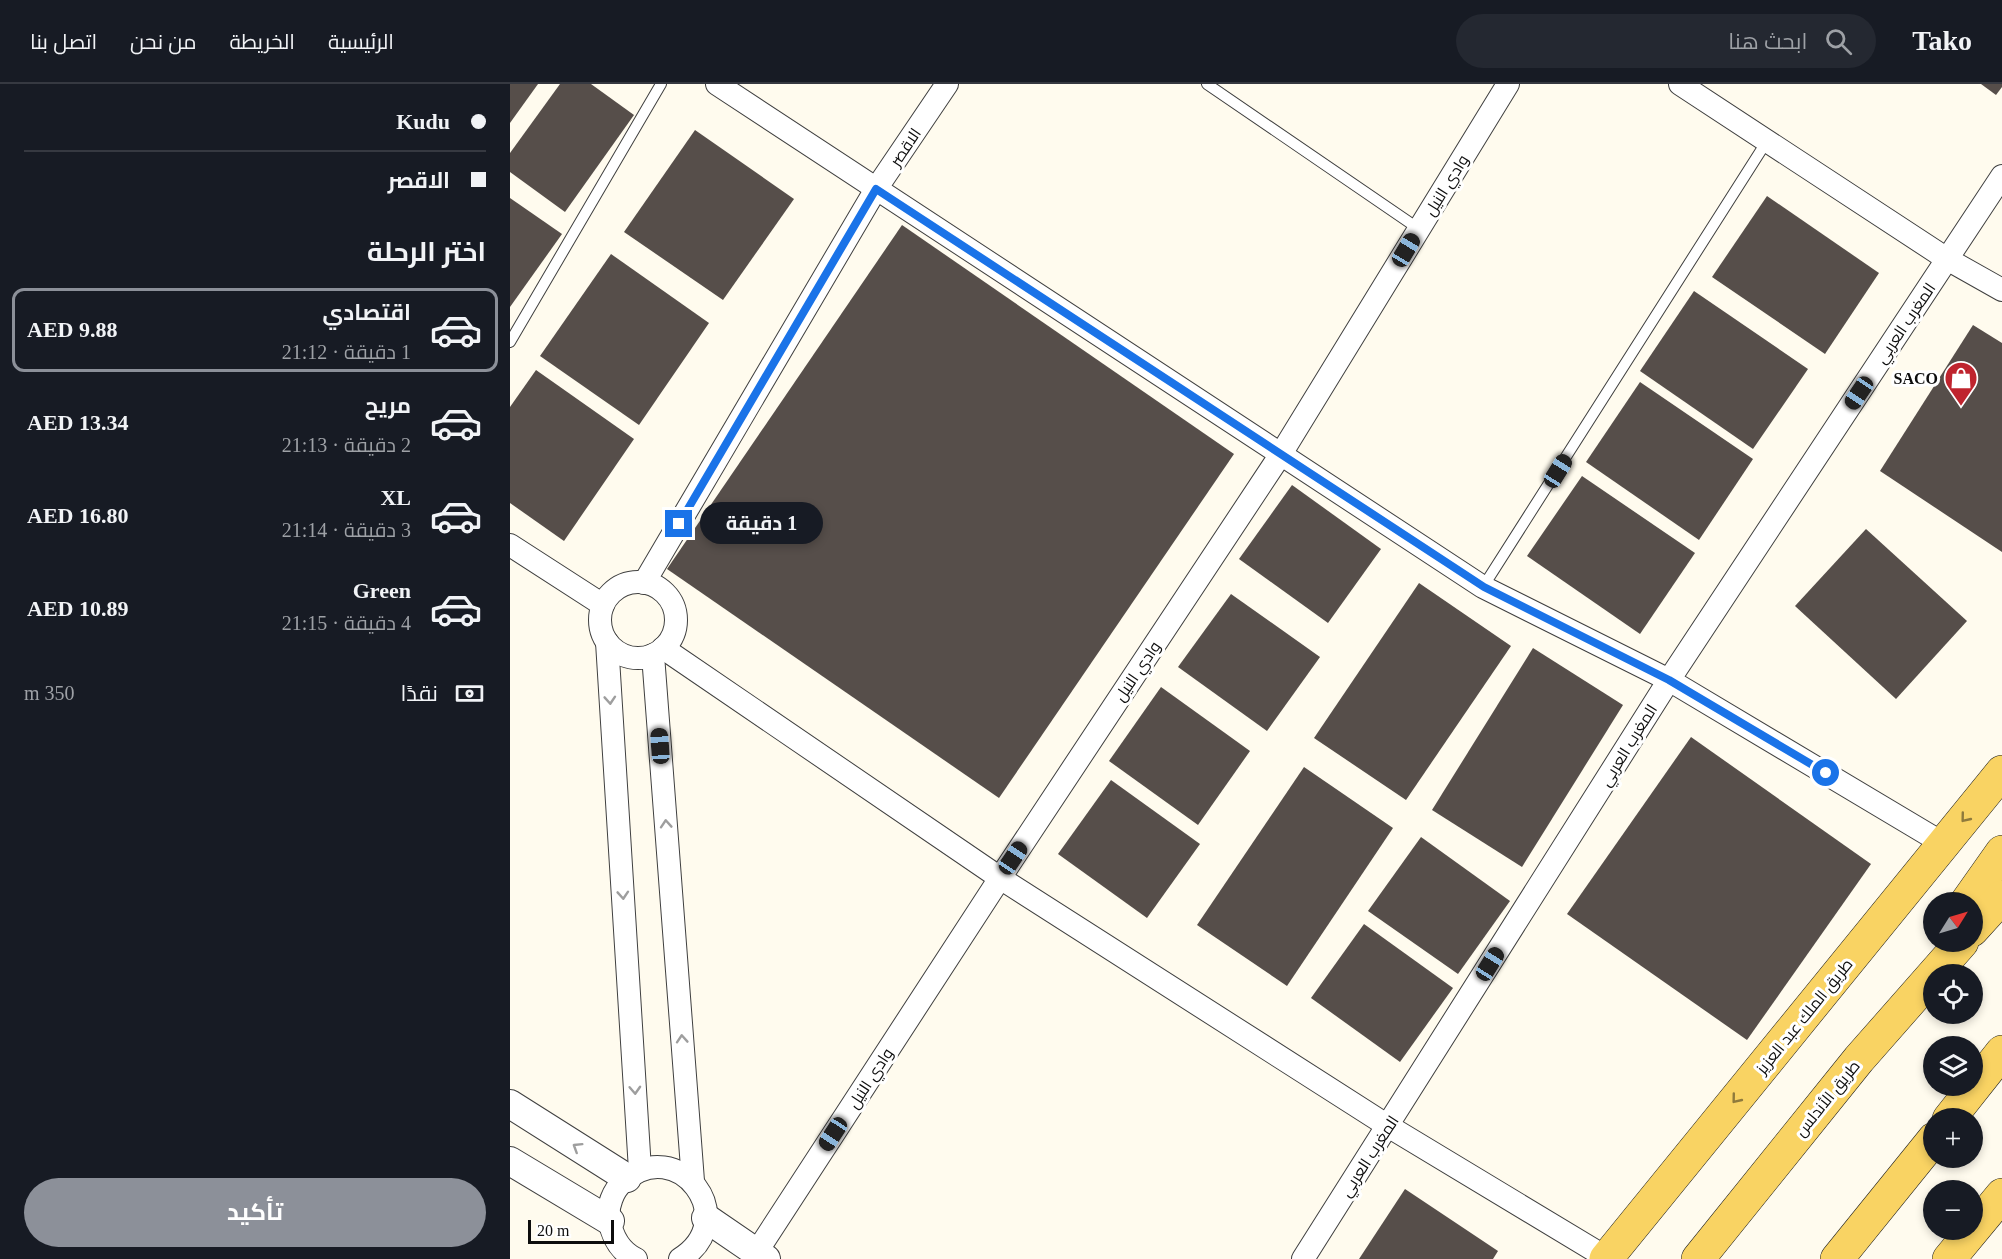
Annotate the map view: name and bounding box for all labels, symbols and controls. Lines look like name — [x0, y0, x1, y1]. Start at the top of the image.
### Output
search box — [1456, 14, 1876, 68]
icon: search — [1822, 25, 1855, 58]
text: Tako — [1912, 25, 1972, 56]
text: ابحث هنا — [1728, 29, 1807, 54]
text: اتصل بنا — [30, 30, 97, 54]
text: من نحن — [130, 30, 196, 54]
text: الخريطة — [229, 30, 295, 54]
text: الرئيسية — [328, 30, 394, 54]
text: Kudu — [396, 109, 450, 134]
street label: الاقصر — [886, 125, 925, 171]
street label: وادي النيل — [1421, 152, 1476, 221]
text: الاقصر — [388, 168, 450, 193]
car — [1389, 230, 1423, 270]
text: اختر الرحلة — [367, 237, 486, 267]
street label: المغرب العربي — [1872, 280, 1943, 369]
text: اقتصادي — [322, 300, 411, 325]
icon: car — [429, 303, 483, 357]
text: AED 9.88 — [27, 317, 117, 342]
text: 1 دقيقة · 21:12 — [282, 341, 411, 363]
shop icon: SACO — [1943, 360, 1979, 407]
place label: SACO — [1894, 370, 1938, 387]
car — [1841, 373, 1877, 413]
text: مريح — [365, 393, 411, 418]
icon: car — [429, 396, 483, 450]
text: AED 13.34 — [27, 410, 128, 435]
text: 2 دقيقة · 21:13 — [282, 434, 411, 456]
car — [1541, 451, 1575, 491]
text: XL — [380, 485, 411, 510]
icon: car — [429, 489, 483, 543]
text: AED 16.80 — [27, 503, 128, 528]
callout: 1 دقيقة — [700, 503, 823, 545]
route end — [665, 510, 692, 537]
text: 1 دقيقة — [726, 512, 797, 534]
text: 3 دقيقة · 21:14 — [282, 519, 411, 541]
text: Green — [353, 578, 411, 603]
icon: car — [429, 582, 483, 636]
text: AED 10.89 — [27, 596, 128, 621]
text: 4 دقيقة · 21:15 — [282, 612, 411, 634]
street label: وادي النيل — [1111, 638, 1168, 707]
icon: cash — [453, 677, 486, 710]
text: نقدًا — [400, 681, 438, 706]
text: 350 m — [24, 682, 75, 704]
one-way arrow — [604, 696, 617, 705]
street label: المغرب العربي — [1597, 701, 1665, 792]
car — [650, 727, 670, 765]
route start — [1812, 759, 1839, 786]
one-way arrow — [1962, 811, 1973, 822]
one-way arrow — [660, 819, 673, 828]
car — [995, 838, 1031, 878]
one-way arrow — [616, 891, 629, 900]
north arrow — [1923, 892, 1983, 952]
map controls — [1923, 892, 1983, 1240]
car — [1473, 944, 1507, 984]
street label: طريق الملك عبد العزيز — [1752, 955, 1857, 1079]
button: locate — [1923, 964, 1983, 1024]
one-way arrow — [676, 1035, 689, 1044]
button: layers — [1923, 1036, 1983, 1096]
street label: وادي النيل — [845, 1045, 900, 1114]
street label: طريق الأندلس — [1792, 1057, 1865, 1141]
one-way arrow — [629, 1085, 642, 1094]
one-way arrow — [1732, 1092, 1743, 1103]
button: + — [1923, 1108, 1983, 1168]
street label: المغرب العربي — [1337, 1113, 1406, 1203]
car — [816, 1114, 850, 1154]
one-way arrow — [573, 1143, 583, 1155]
button: تأكيد — [24, 1178, 486, 1247]
button: − — [1923, 1180, 1983, 1240]
scale bar — [528, 1217, 614, 1244]
text: 20 m — [537, 1222, 569, 1239]

